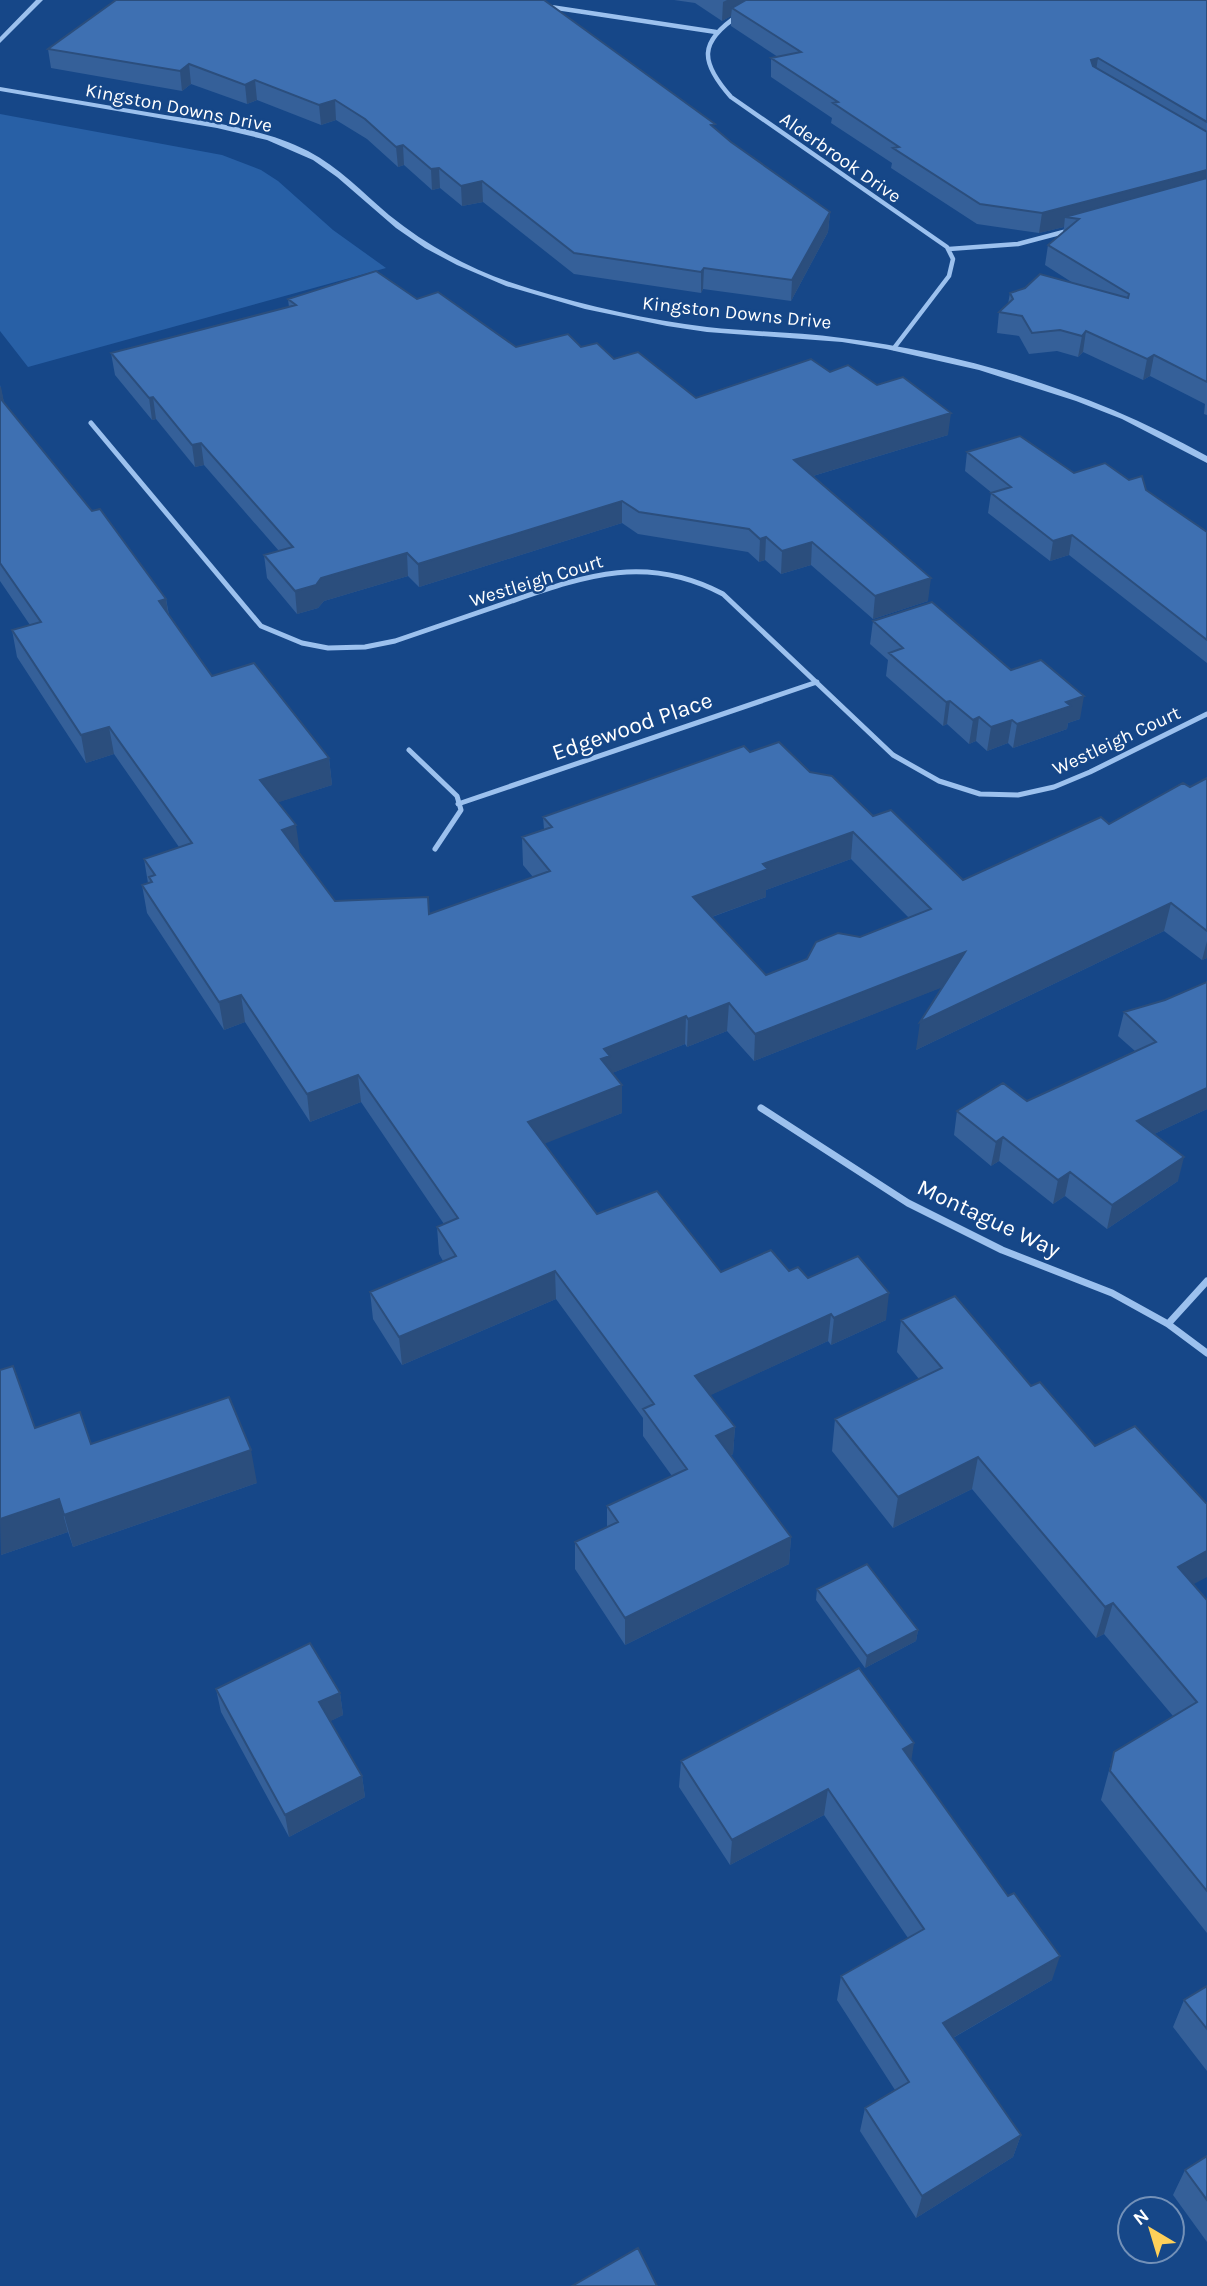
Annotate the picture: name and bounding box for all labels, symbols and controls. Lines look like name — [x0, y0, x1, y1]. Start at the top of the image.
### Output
street label: Kingston Downs Drive — [83, 79, 274, 137]
street label: Alderbrook Drive — [776, 108, 905, 208]
street label: Kingston Downs Drive — [641, 292, 832, 334]
street label: Westleigh Court — [467, 550, 606, 612]
street label: Edgewood Place — [548, 686, 716, 767]
street label: Westleigh Court — [1049, 702, 1184, 780]
street label: Montague Way — [913, 1174, 1065, 1263]
north arrow — [1116, 2195, 1186, 2265]
text: N — [1129, 2205, 1153, 2230]

